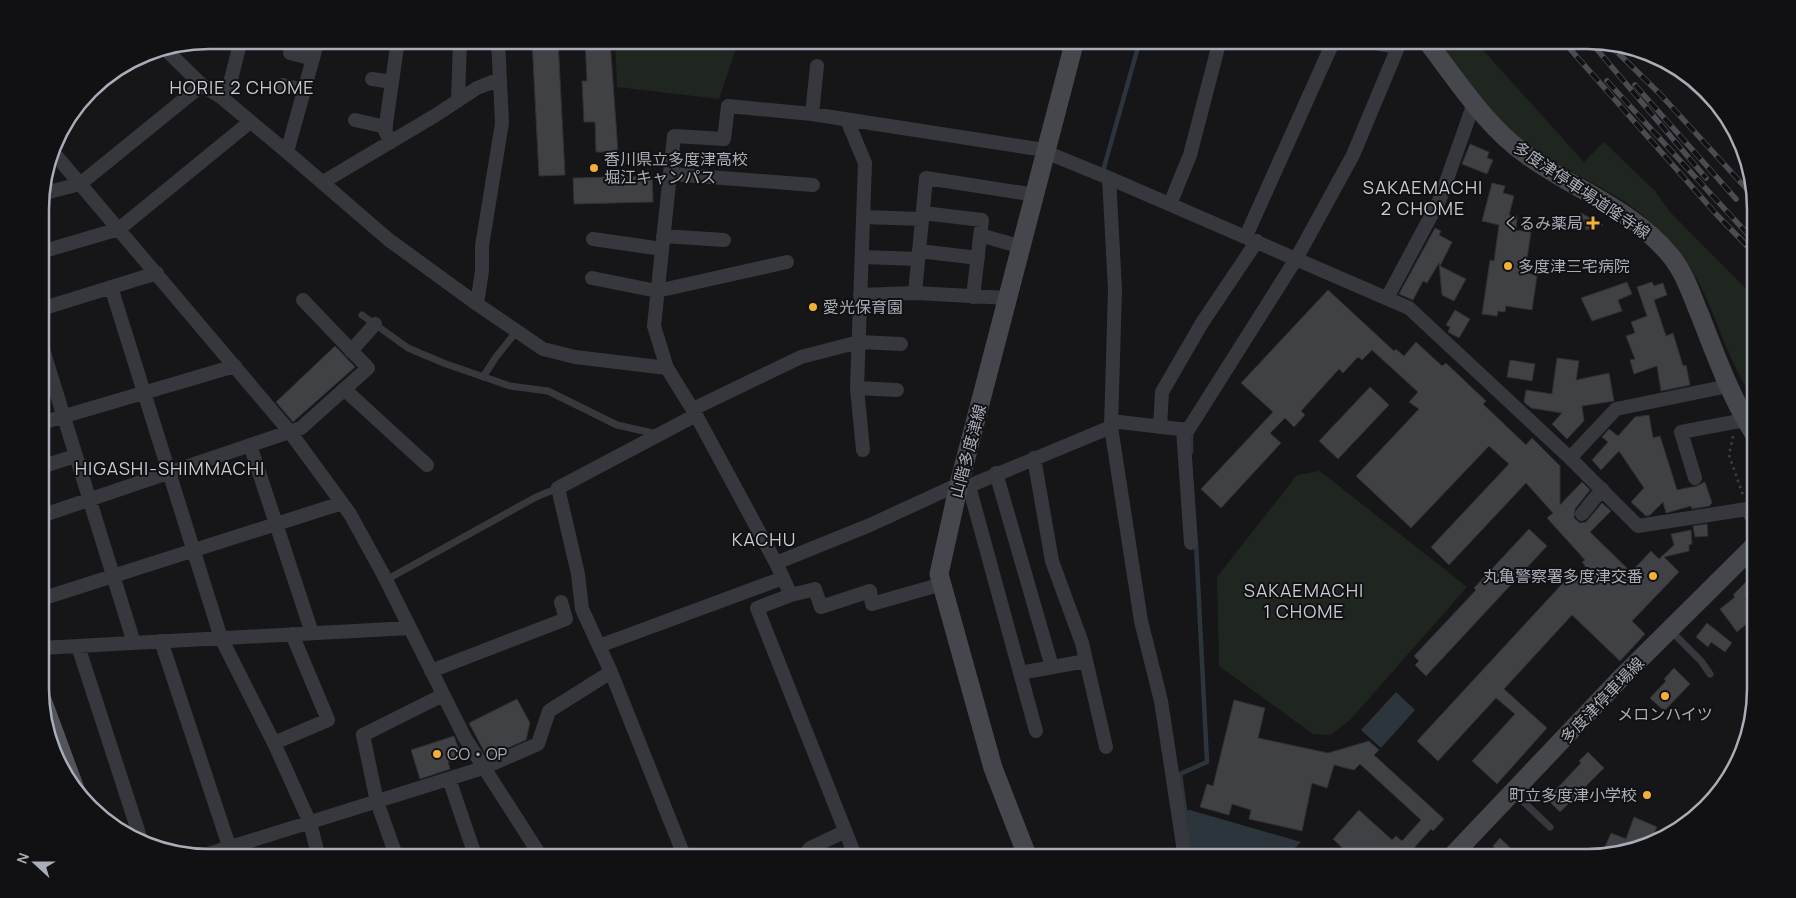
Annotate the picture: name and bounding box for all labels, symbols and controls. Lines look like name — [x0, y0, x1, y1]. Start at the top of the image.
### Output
district label: HORIE 2 CHOME — [169, 75, 315, 99]
street label: 多度津停車場道隆寺線 — [1510, 136, 1654, 244]
place label: 香川県立多度津高校 堀江キャンパス — [604, 148, 748, 188]
marker: 香川県立多度津高校 堀江キャンパス — [588, 162, 600, 174]
district label: SAKAEMACHI 2 CHOME — [1363, 175, 1483, 220]
place label: くるみ薬局 — [1503, 212, 1583, 234]
marker: くるみ薬局 — [1587, 217, 1599, 229]
place label: 多度津三宅病院 — [1518, 255, 1630, 277]
marker: 多度津三宅病院 — [1502, 260, 1514, 272]
place label: 愛光保育園 — [823, 296, 903, 318]
marker: 愛光保育園 — [807, 301, 819, 313]
street label: 山階多度津線 — [945, 402, 991, 500]
district label: HIGASHI-SHIMMACHI — [75, 456, 265, 480]
district label: KACHU — [732, 527, 796, 551]
place label: 丸亀警察署多度津交番 — [1483, 565, 1643, 587]
marker: 丸亀警察署多度津交番 — [1647, 570, 1659, 582]
district label: SAKAEMACHI 1 CHOME — [1244, 578, 1364, 623]
street label: 多度津停車場線 — [1555, 652, 1649, 748]
marker: メロンハイツ — [1659, 690, 1671, 702]
place label: メロンハイツ — [1617, 703, 1713, 725]
place label: CO・OP — [447, 743, 508, 765]
marker: CO・OP — [431, 748, 443, 760]
place label: 町立多度津小学校 — [1509, 784, 1637, 806]
marker: 町立多度津小学校 — [1641, 789, 1653, 801]
north arrow — [10, 838, 60, 888]
text: N — [12, 850, 33, 866]

